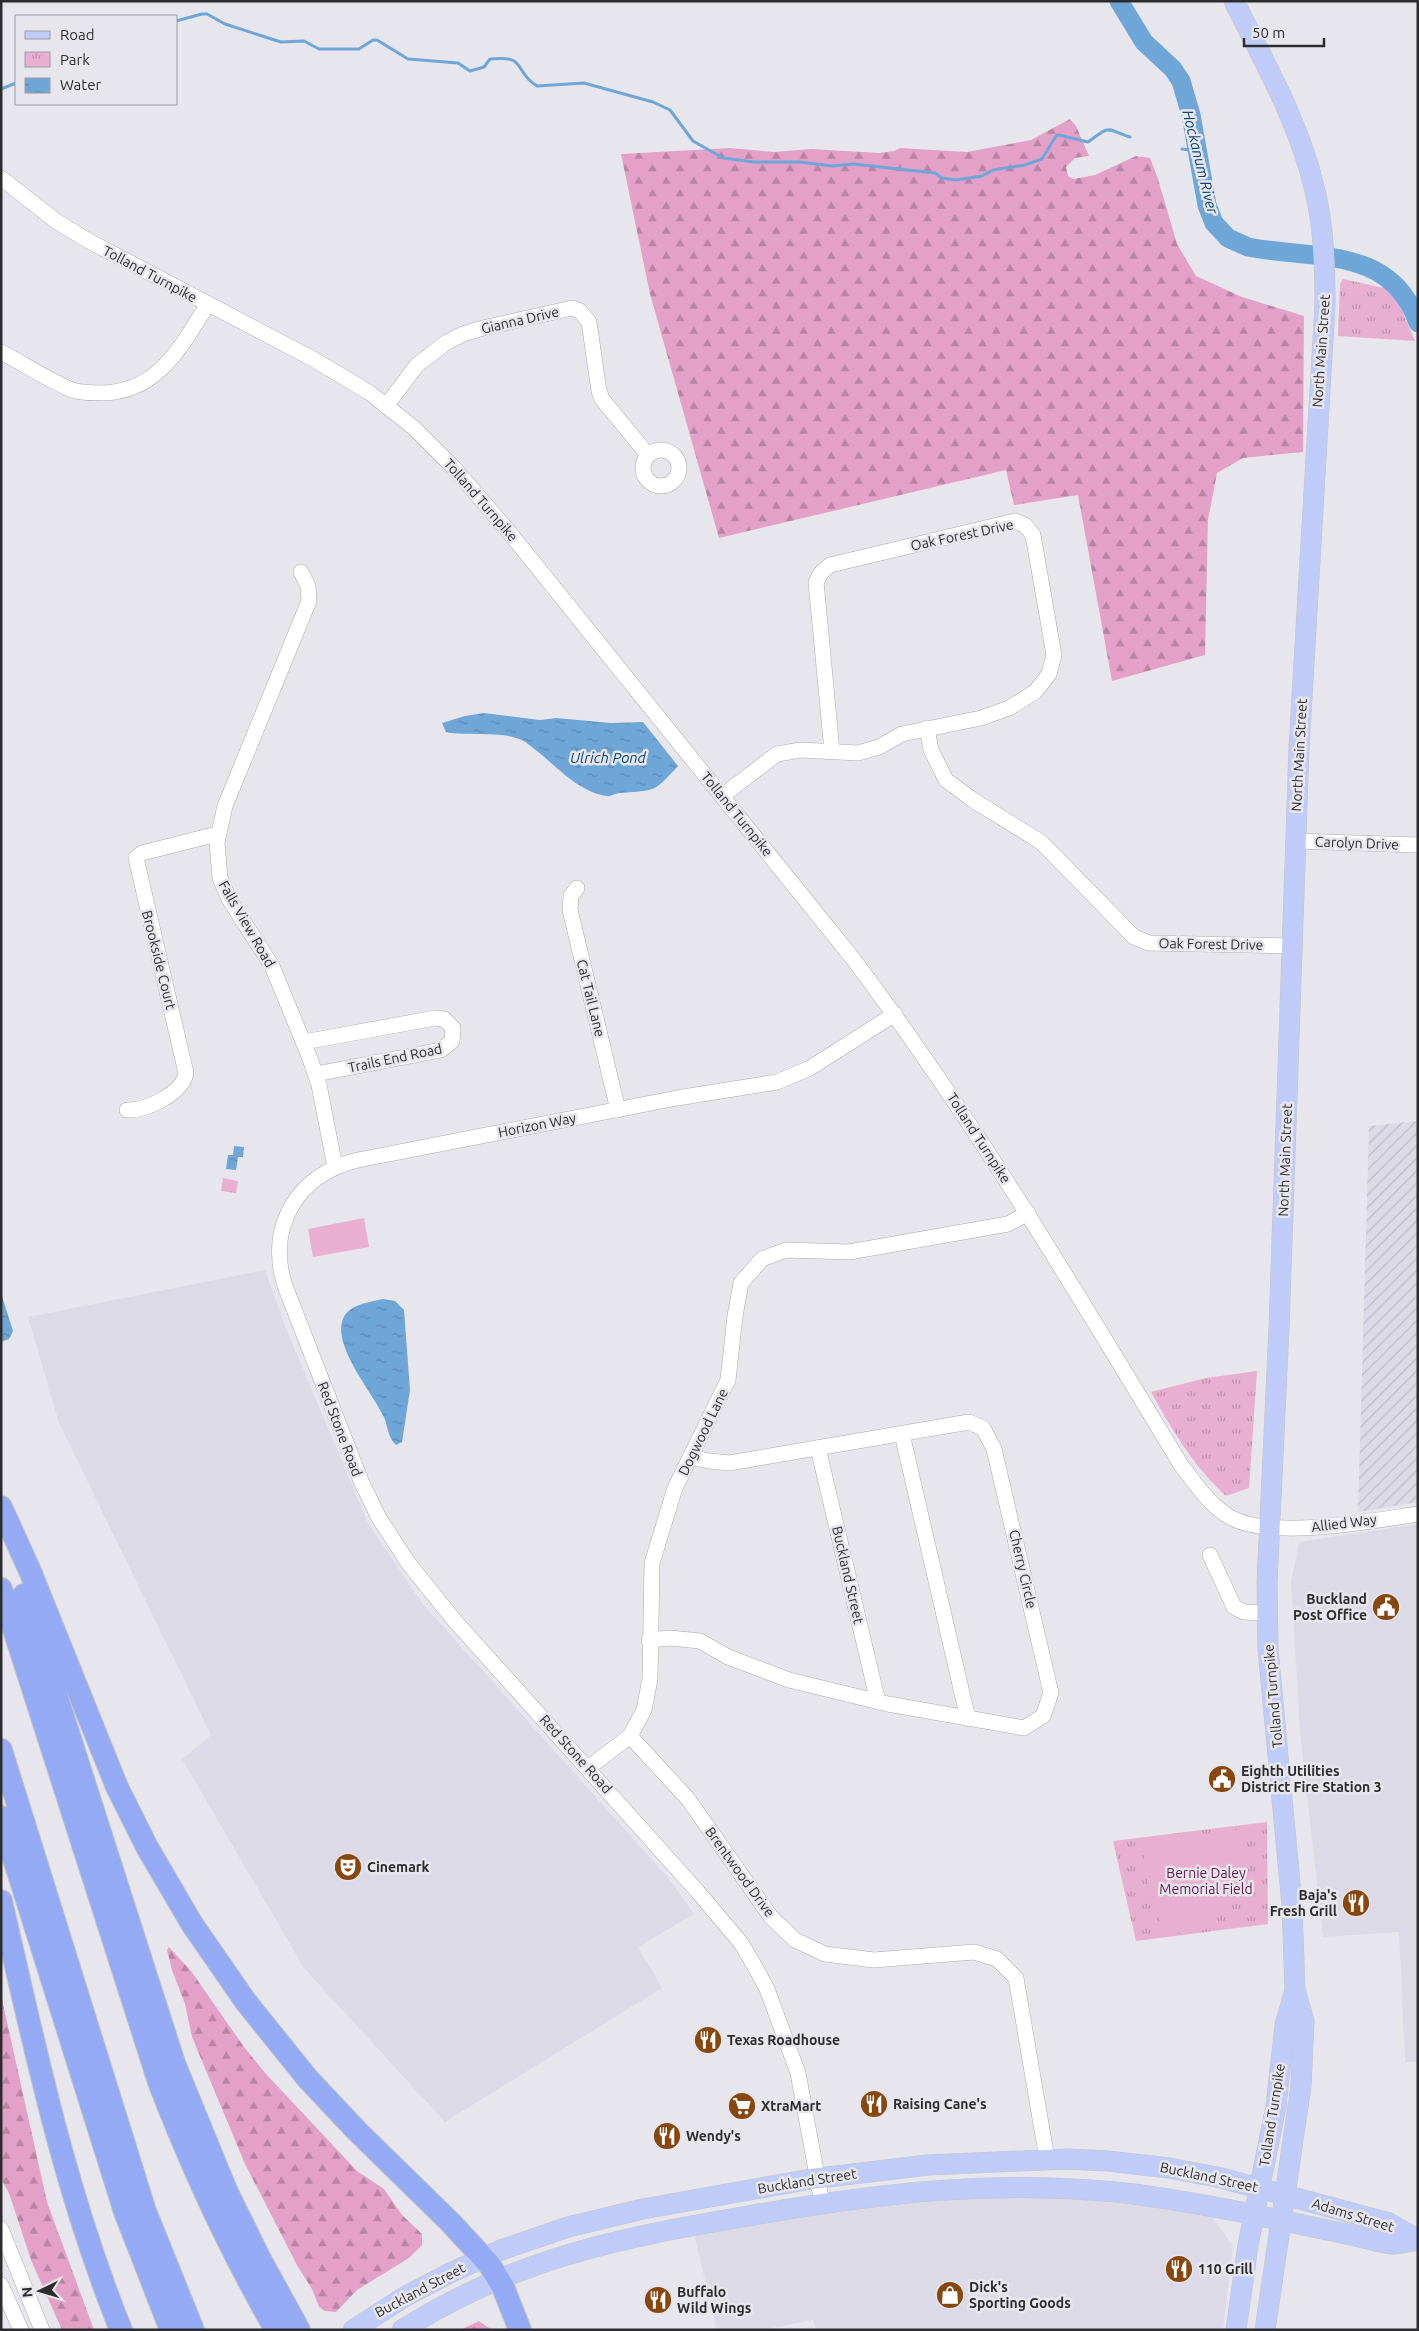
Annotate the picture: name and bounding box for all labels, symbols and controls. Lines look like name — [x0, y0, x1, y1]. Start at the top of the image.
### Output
legend — [15, 15, 178, 105]
scale bar — [1244, 15, 1324, 47]
text: 50 m — [1252, 24, 1285, 41]
text: Road — [60, 26, 95, 43]
text: Park — [60, 51, 90, 68]
text: Water — [60, 76, 101, 93]
water label: Hockanum River — [1179, 108, 1222, 217]
street label: Tolland Turnpike — [100, 243, 200, 305]
street label: North Main Street — [1309, 293, 1333, 408]
street label: Gianna Drive — [480, 303, 560, 337]
street label: Tolland Turnpike — [441, 455, 521, 545]
street label: Oak Forest Drive — [909, 516, 1015, 554]
street label: North Main Street — [1288, 698, 1310, 812]
water label: Ulrich Pond — [570, 749, 647, 766]
street label: Tolland Turnpike — [698, 769, 776, 859]
street label: Carolyn Drive — [1315, 834, 1399, 852]
street label: Falls View Road — [216, 878, 278, 970]
street label: Brookside Court — [139, 909, 179, 1012]
street label: Oak Forest Drive — [1158, 935, 1264, 953]
street label: Cat Tail Lane — [574, 958, 608, 1038]
street label: Trails End Road — [347, 1040, 443, 1076]
street label: Tolland Turnpike — [944, 1090, 1014, 1186]
street label: North Main Street — [1275, 1103, 1295, 1217]
street label: Horizon Way — [497, 1110, 578, 1140]
street label: Red Stone Road — [315, 1379, 365, 1479]
street label: Dogwood Lane — [675, 1386, 731, 1478]
street label: Allied Way — [1310, 1511, 1378, 1535]
street label: Buckland Street — [829, 1525, 867, 1626]
street label: Cherry Circle — [1006, 1528, 1040, 1610]
place label: Buckland Post Office — [1293, 1591, 1367, 1623]
public building icon: Buckland Post Office — [1371, 1592, 1401, 1622]
street label: Tolland Turnpike — [1260, 1643, 1286, 1749]
street label: Red Stone Road — [537, 1711, 615, 1797]
place label: Eighth Utilities District Fire Station 3 — [1241, 1763, 1382, 1795]
public building icon: Eighth Utilities District Fire Station 3 — [1207, 1764, 1237, 1794]
street label: Brentwood Drive — [702, 1824, 778, 1920]
theatre icon: Cinemark — [333, 1852, 363, 1882]
place label: Cinemark — [367, 1859, 430, 1875]
park label: Bernie Daley Memorial Field — [1159, 1865, 1253, 1897]
place label: Baja's Fresh Grill — [1270, 1887, 1337, 1919]
restaurant icon: Baja's Fresh Grill — [1341, 1888, 1371, 1918]
restaurant icon: Texas Roadhouse — [693, 2025, 723, 2055]
place label: Texas Roadhouse — [727, 2032, 840, 2048]
street label: Tolland Turnpike — [1256, 2062, 1288, 2168]
restaurant icon: Raising Cane's — [859, 2089, 889, 2119]
supermarket icon: XtraMart — [727, 2091, 757, 2121]
place label: Raising Cane's — [893, 2096, 987, 2112]
place label: XtraMart — [761, 2098, 821, 2114]
restaurant icon: Wendy's — [652, 2121, 682, 2151]
place label: Wendy's — [686, 2128, 741, 2144]
street label: Buckland Street — [1159, 2159, 1260, 2195]
street label: Buckland Street — [756, 2165, 858, 2197]
street label: Adams Street — [1310, 2195, 1396, 2235]
restaurant icon: 110 Grill — [1164, 2254, 1194, 2284]
street label: Buckland Street — [372, 2259, 468, 2321]
place label: 110 Grill — [1198, 2261, 1253, 2277]
north arrow — [15, 2266, 65, 2316]
place label: Dick's Sporting Goods — [969, 2279, 1071, 2311]
shop icon: Dick's Sporting Goods — [935, 2280, 965, 2310]
place label: Buffalo Wild Wings — [677, 2284, 752, 2316]
restaurant icon: Buffalo Wild Wings — [643, 2285, 673, 2315]
text: N — [19, 2286, 35, 2298]

